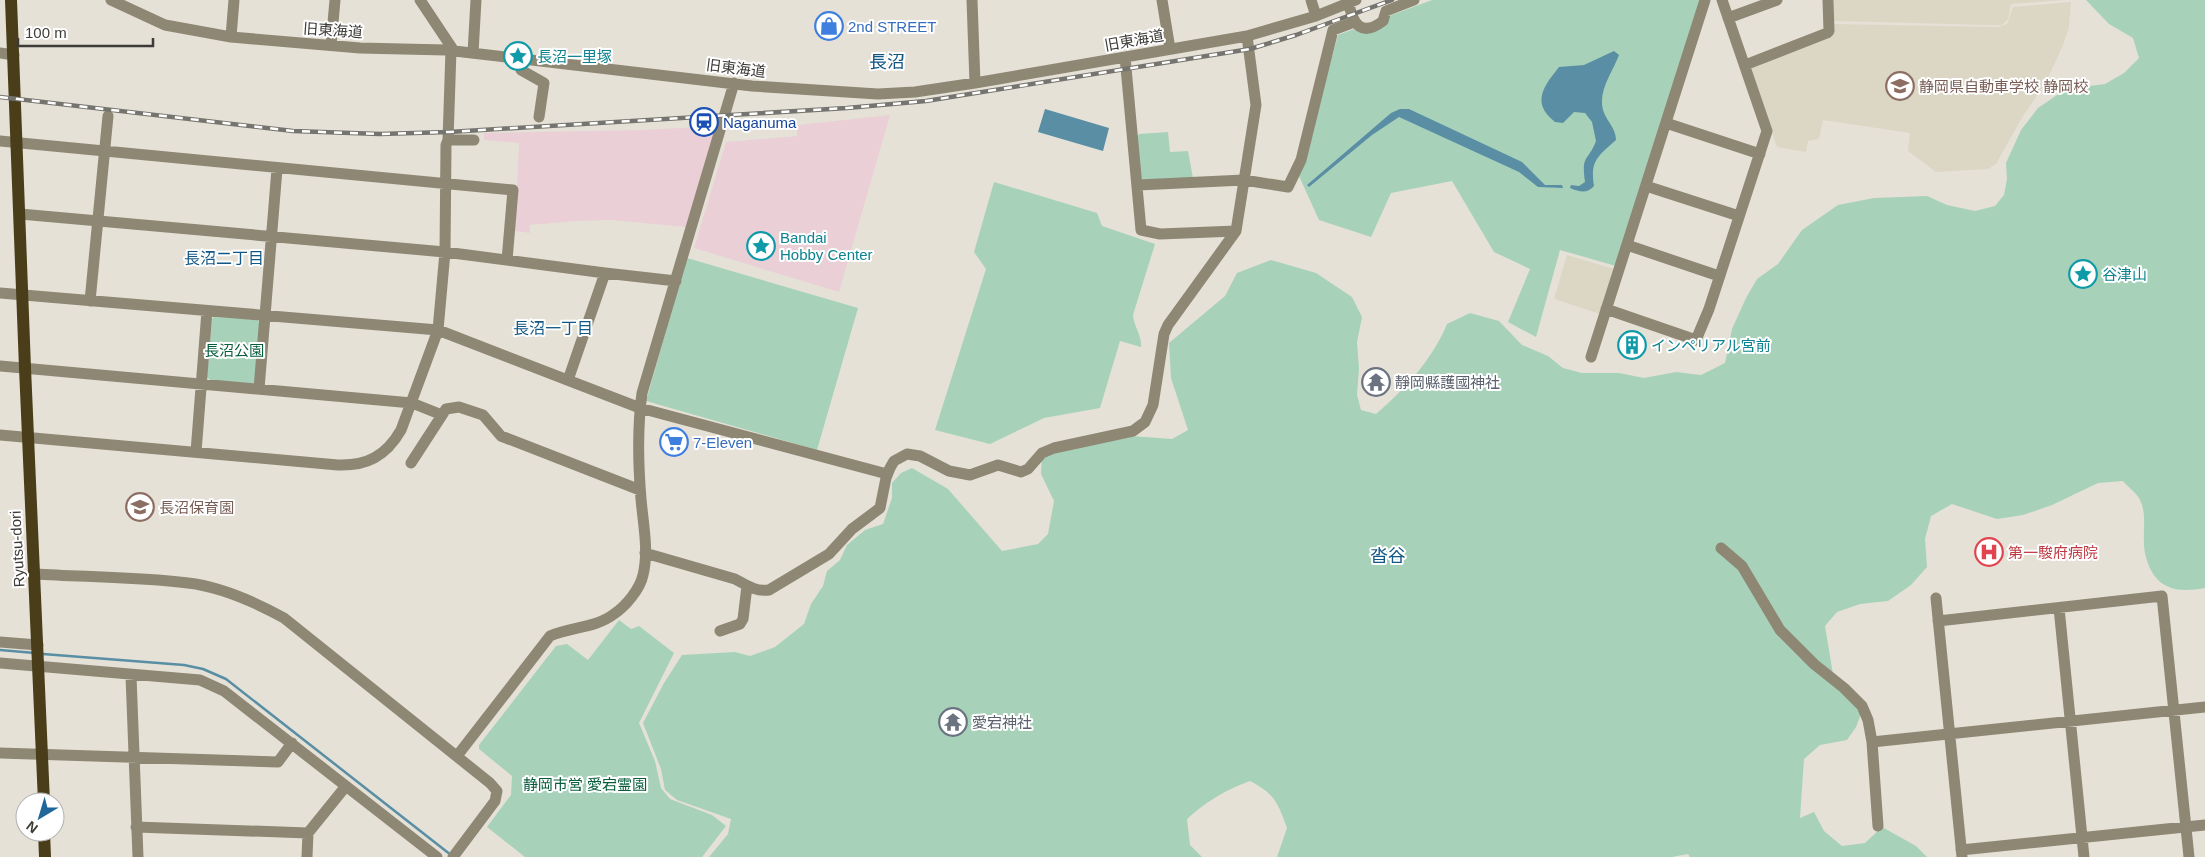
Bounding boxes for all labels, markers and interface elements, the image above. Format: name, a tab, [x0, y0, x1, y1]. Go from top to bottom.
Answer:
shop icon: 2nd STREET	[814, 11, 844, 41]
scale bar	[18, 15, 152, 47]
place label: 2nd STREET	[848, 18, 936, 35]
street label: 旧東海道	[302, 19, 364, 41]
text: 100 m	[25, 24, 67, 41]
street label: 旧東海道	[1103, 26, 1165, 54]
place icon: 長沼一里塚	[503, 41, 533, 71]
place label: 長沼一里塚	[537, 48, 612, 65]
district label: 長沼	[869, 52, 905, 72]
street label: 旧東海道	[705, 56, 767, 80]
school or university icon: 静岡県自動車学校 静岡校	[1885, 71, 1915, 101]
place label: 静岡県自動車学校 静岡校	[1919, 78, 2088, 95]
station icon: Naganuma	[689, 107, 719, 137]
place label: Naganuma	[723, 114, 797, 131]
place label: Bandai Hobby Center	[780, 229, 873, 263]
place icon: Bandai Hobby Center	[746, 231, 776, 261]
district label: 長沼二丁目	[184, 250, 264, 267]
place icon: 谷津山	[2068, 259, 2098, 289]
place label: 谷津山	[2102, 266, 2147, 283]
district label: 長沼一丁目	[513, 320, 593, 337]
building icon: インペリアル宮前	[1617, 330, 1647, 360]
place label: インペリアル宮前	[1651, 337, 1771, 354]
park label: 長沼公園	[204, 342, 264, 359]
temple icon: 靜岡縣護國神社	[1361, 367, 1391, 397]
place label: 靜岡縣護國神社	[1395, 374, 1500, 391]
supermarket icon: 7-Eleven	[659, 427, 689, 457]
place label: 7-Eleven	[693, 434, 752, 451]
school or university icon: 長沼保育園	[125, 492, 155, 522]
place label: 長沼保育園	[159, 499, 234, 516]
street label: Ryutsu-dori	[7, 510, 27, 588]
hospital icon: 第一駿府病院	[1974, 537, 2004, 567]
place label: 第一駿府病院	[2008, 544, 2098, 561]
district label: 沓谷	[1370, 546, 1406, 566]
temple icon: 愛宕神社	[938, 707, 968, 737]
place label: 愛宕神社	[972, 714, 1032, 731]
park label: 静岡市営 愛宕霊園	[523, 776, 647, 793]
north arrow	[15, 792, 65, 842]
text: N	[23, 818, 41, 837]

